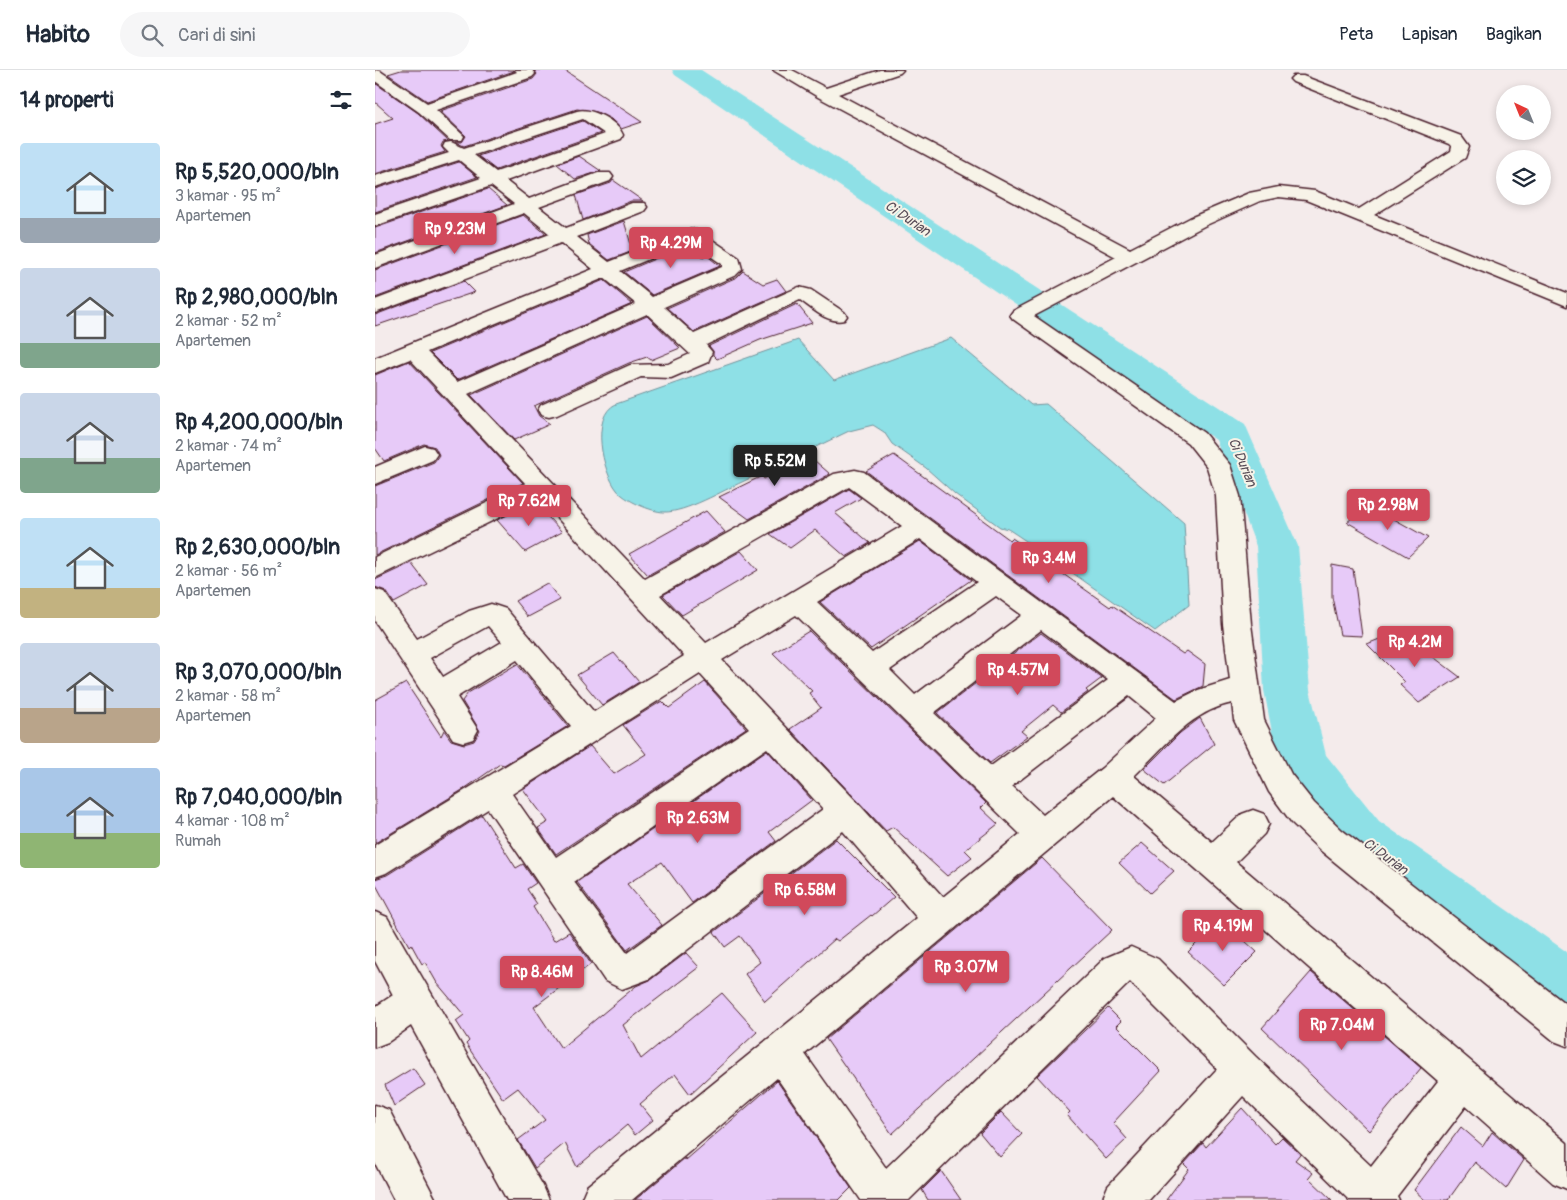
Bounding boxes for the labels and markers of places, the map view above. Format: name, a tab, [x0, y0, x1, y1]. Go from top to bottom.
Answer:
pin: Rp 9.23M	[403, 212, 507, 255]
pin: Rp 4.29M	[619, 226, 723, 269]
pin: Rp 5.52M	[723, 444, 827, 487]
pin: Rp 7.62M	[477, 484, 581, 527]
pin: Rp 2.98M	[1336, 488, 1440, 531]
pin: Rp 3.4M	[1003, 542, 1095, 584]
pin: Rp 4.2M	[1369, 626, 1461, 668]
pin: Rp 4.57M	[966, 654, 1070, 696]
pin: Rp 2.63M	[646, 802, 750, 844]
pin: Rp 6.58M	[753, 874, 857, 916]
pin: Rp 4.19M	[1171, 910, 1275, 952]
pin: Rp 3.07M	[914, 950, 1018, 993]
pin: Rp 8.46M	[490, 956, 594, 998]
pin: Rp 7.04M	[1290, 1008, 1394, 1051]

